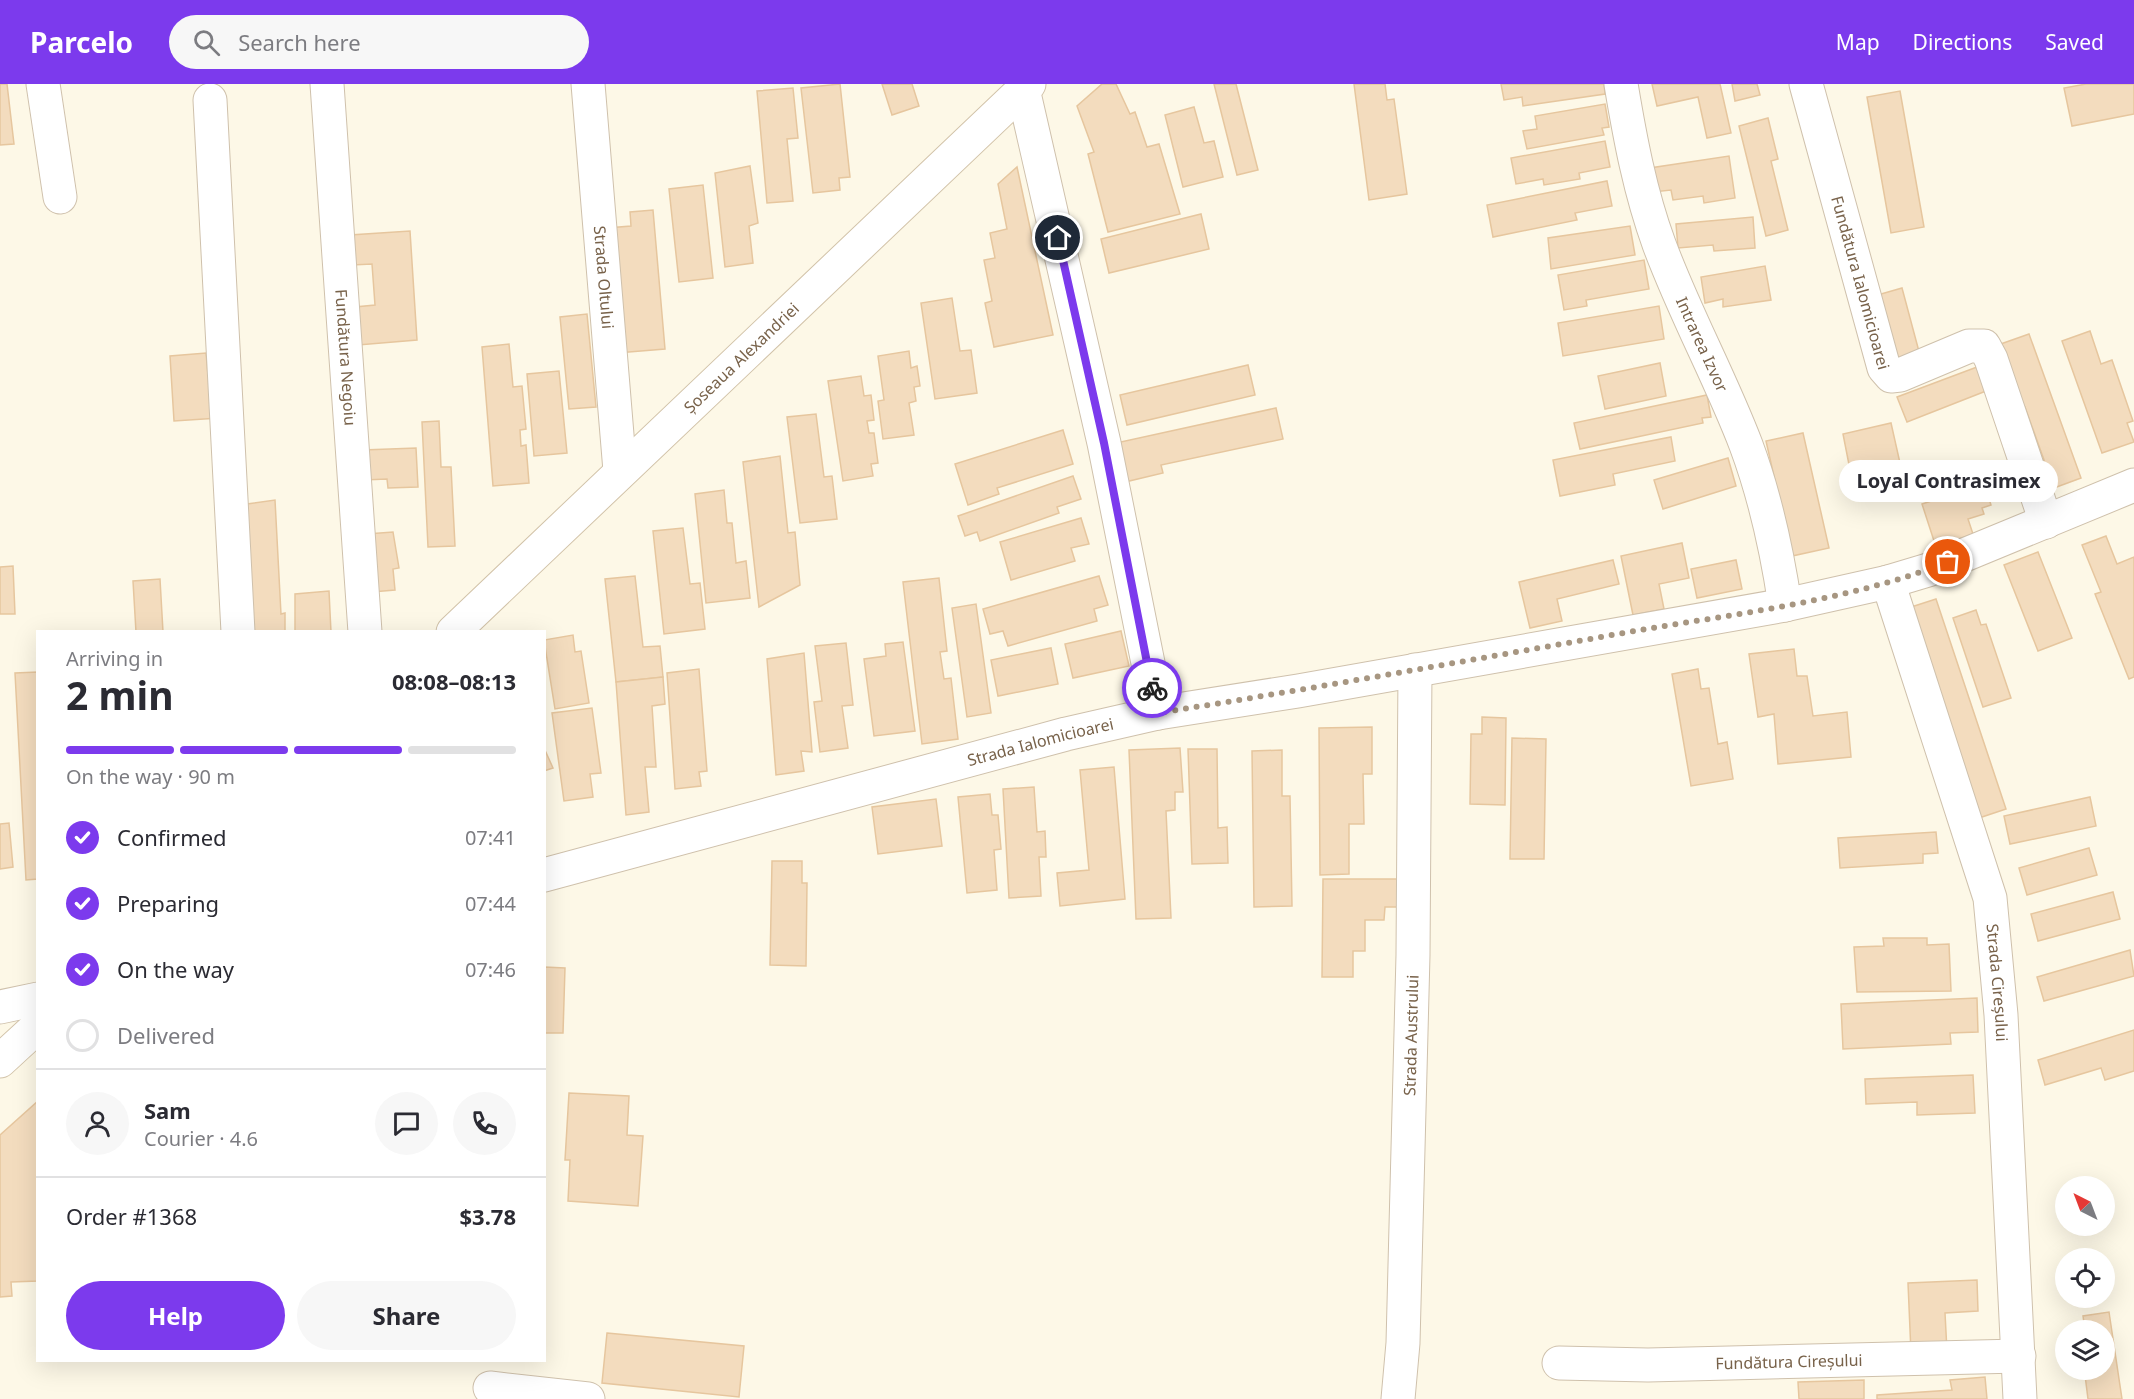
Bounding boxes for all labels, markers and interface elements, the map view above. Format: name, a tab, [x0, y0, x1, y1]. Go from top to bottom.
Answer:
search box	[169, 15, 589, 69]
text: Parcelo	[30, 23, 133, 61]
icon: search	[190, 26, 223, 59]
text: Search here	[238, 27, 361, 57]
text: Map	[1836, 28, 1880, 56]
text: Directions	[1913, 28, 2012, 56]
text: Saved	[2045, 28, 2104, 56]
street label: Fundătura Ialomicioarei	[1826, 193, 1895, 372]
pin	[1032, 212, 1083, 263]
icon: home	[1041, 221, 1074, 254]
street label: Strada Oltului	[589, 225, 619, 330]
street label: Fundătura Negoiu	[330, 288, 362, 426]
street label: Intrarea Izvor	[1671, 293, 1734, 396]
street label: Șoseaua Alexandriei	[679, 298, 804, 418]
callout: Loyal Contrasimex	[1838, 460, 2058, 502]
text: Loyal Contrasimex	[1857, 467, 2041, 494]
pin	[1922, 536, 1973, 587]
icon: bag	[1931, 545, 1964, 578]
text: Arriving in	[66, 645, 163, 672]
courier	[1122, 658, 1182, 718]
text: 08:08–08:13	[392, 666, 516, 696]
text: 2 min	[66, 668, 173, 721]
icon: bike	[1136, 672, 1169, 705]
street label: Strada Ialomicioarei	[965, 713, 1116, 771]
text: On the way · 90 m	[66, 763, 235, 790]
icon: check	[66, 821, 99, 854]
text: Confirmed	[117, 822, 227, 852]
text: 07:41	[465, 824, 516, 851]
icon: check	[66, 887, 99, 920]
text: Preparing	[117, 888, 219, 918]
text: 07:44	[465, 890, 516, 917]
street label: Strada Cireșului	[1981, 923, 2013, 1042]
icon: check	[66, 953, 99, 986]
text: On the way	[117, 954, 234, 984]
text: 07:46	[465, 956, 516, 983]
street label: Strada Austrului	[1398, 975, 1423, 1096]
text: Delivered	[117, 1020, 215, 1050]
button: person	[66, 1092, 129, 1155]
button: chat	[375, 1092, 438, 1155]
button: phone	[453, 1092, 516, 1155]
text: Sam	[144, 1095, 191, 1125]
text: Courier · 4.6	[144, 1125, 258, 1152]
north arrow	[2055, 1176, 2115, 1236]
map controls	[2055, 1176, 2115, 1380]
text: Order #1368	[66, 1201, 197, 1231]
text: $3.78	[459, 1201, 516, 1231]
button: locate	[2055, 1248, 2115, 1308]
button: Help	[66, 1281, 285, 1350]
button: Share	[297, 1281, 516, 1350]
button: layers	[2055, 1320, 2115, 1380]
street label: Fundătura Cireșului	[1715, 1349, 1863, 1374]

